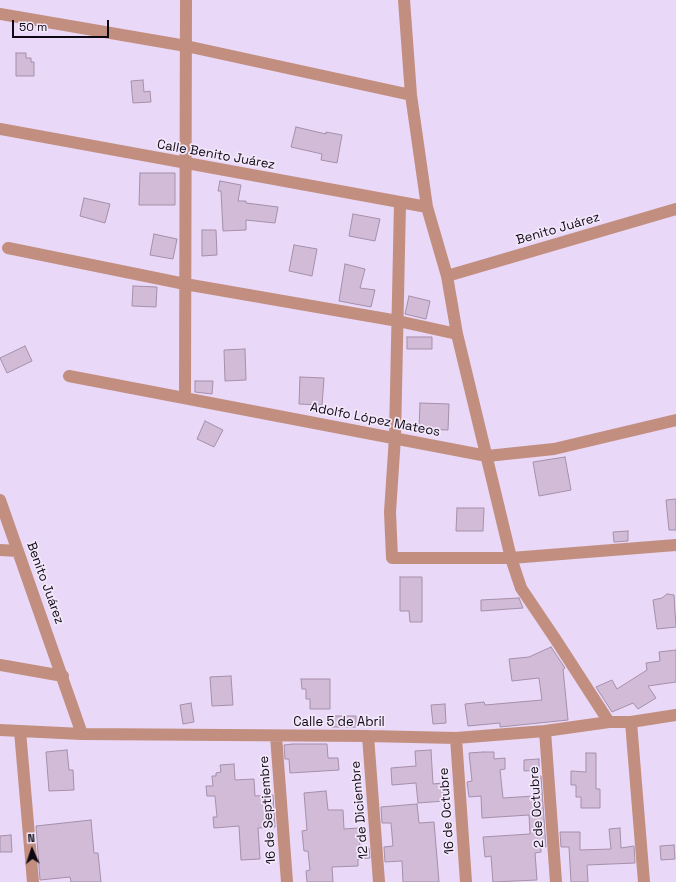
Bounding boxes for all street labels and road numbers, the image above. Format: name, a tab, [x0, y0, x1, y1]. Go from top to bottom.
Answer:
street label: Calle Benito Juárez	[156, 137, 276, 173]
street label: Benito Juárez	[514, 210, 602, 248]
street label: Adolfo López Mateos	[309, 400, 441, 440]
street label: Benito Juárez	[23, 540, 67, 626]
street label: Calle 5 de Abril	[293, 714, 385, 730]
street label: 16 de Septiembre	[256, 755, 280, 865]
street label: 12 de Diciembre	[348, 760, 372, 860]
street label: 2 de Octubre	[526, 766, 548, 848]
street label: 16 de Octubre	[436, 767, 458, 855]

